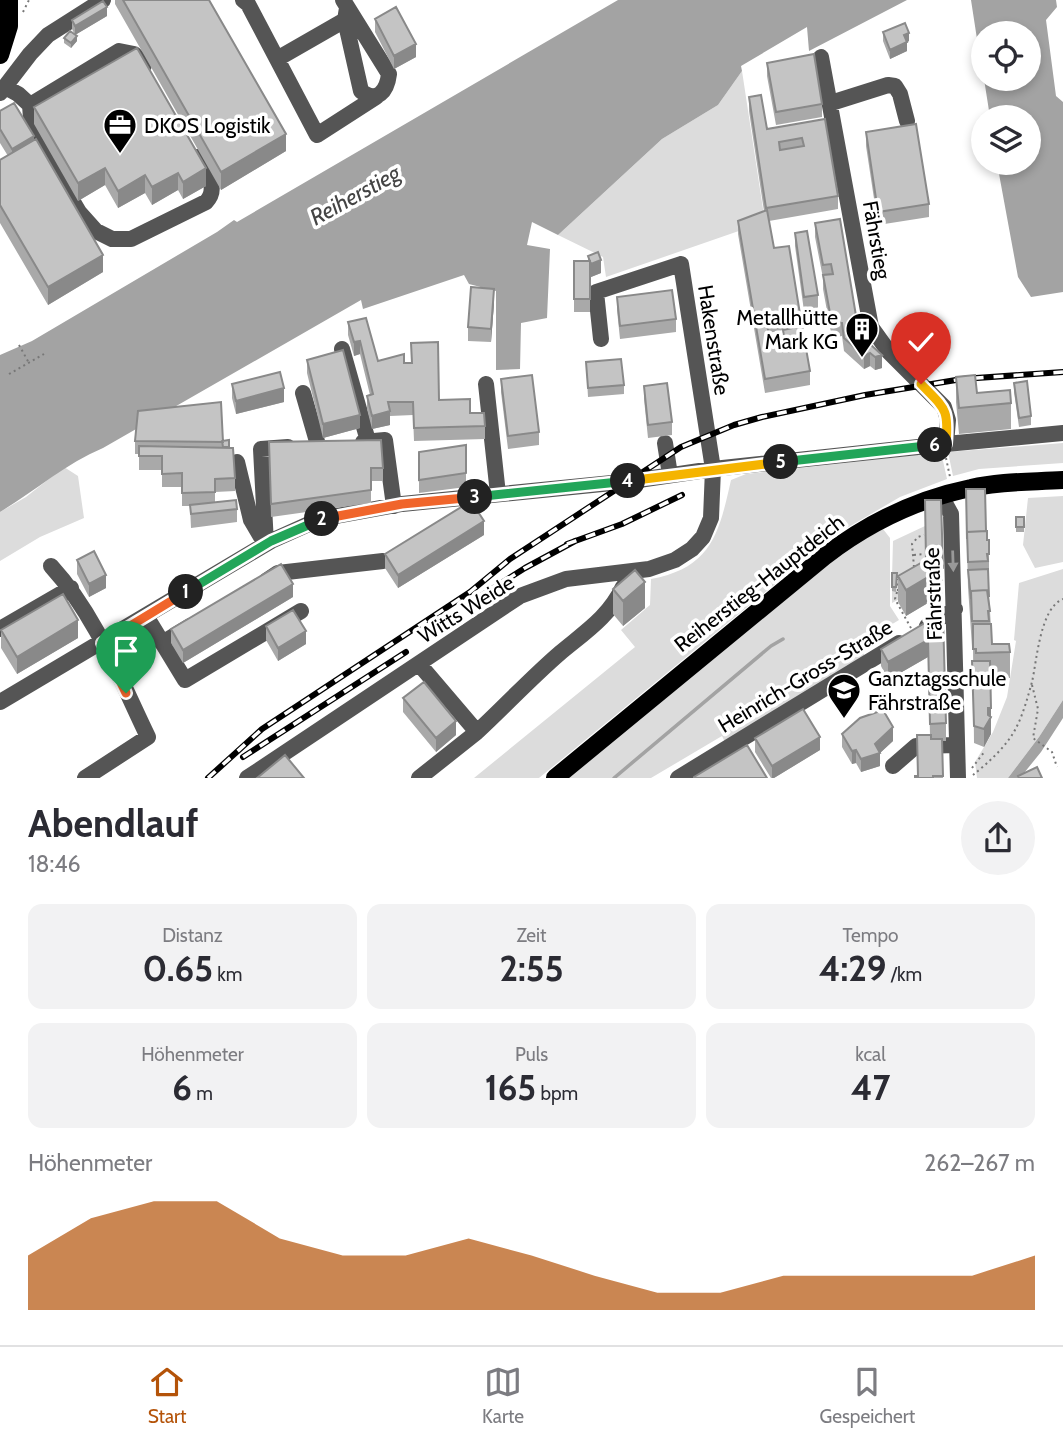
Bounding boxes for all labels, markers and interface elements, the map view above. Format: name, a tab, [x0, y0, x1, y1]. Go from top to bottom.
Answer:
map controls	[971, 21, 1041, 175]
button: locate	[971, 21, 1041, 91]
button: layers	[971, 105, 1041, 175]
office icon: DKOS Logistik	[101, 106, 139, 155]
place label: DKOS Logistik	[144, 113, 271, 138]
water label: Reiherstieg	[305, 158, 406, 231]
street label: Fährstieg	[858, 199, 896, 282]
street label: Hakenstraße	[693, 283, 735, 397]
place label: Metallhütte Mark KG	[736, 305, 838, 354]
building icon: Metallhütte Mark KG	[843, 310, 881, 359]
pin	[891, 312, 951, 384]
icon: check	[902, 323, 940, 361]
pin: 6	[918, 428, 953, 462]
text: 6	[929, 433, 940, 456]
pin: 5	[764, 444, 798, 480]
text: 5	[775, 450, 786, 473]
pin: 4	[610, 463, 646, 498]
text: 4	[622, 469, 633, 492]
pin: 3	[458, 480, 492, 514]
text: 3	[469, 485, 480, 508]
pin: 2	[304, 502, 340, 536]
text: 2	[316, 507, 327, 530]
street label: Reiherstieg-Hauptdeich	[669, 509, 849, 657]
street label: Fährstraße	[919, 547, 947, 641]
one-way arrow	[947, 550, 958, 572]
street label: Witts Weide	[413, 570, 519, 648]
pin: 1	[168, 574, 204, 610]
text: 1	[182, 580, 189, 603]
street label: Heinrich-Gross-Straße	[713, 614, 897, 738]
pin	[96, 621, 156, 693]
icon: arrive	[107, 632, 145, 670]
place label: Ganztagsschule Fährstraße	[868, 666, 1007, 715]
school or university icon: Ganztagsschule Fährstraße	[825, 671, 863, 720]
text: Abendlauf	[28, 800, 198, 847]
button: share	[961, 801, 1035, 875]
text: 18:46	[28, 850, 81, 878]
text: Distanz	[162, 924, 223, 947]
text: Zeit	[516, 924, 547, 947]
text: Tempo	[842, 924, 899, 947]
text: 0.65	[142, 947, 213, 990]
text: 2:55	[500, 947, 563, 990]
text: 4:29	[819, 947, 887, 990]
text: km	[213, 963, 243, 986]
text: /km	[887, 963, 922, 986]
text: Höhenmeter	[141, 1043, 244, 1066]
text: Puls	[515, 1043, 548, 1066]
text: kcal	[855, 1043, 886, 1066]
text: 6	[172, 1066, 192, 1109]
text: 165	[485, 1066, 536, 1109]
text: 47	[851, 1066, 890, 1109]
text: m	[192, 1082, 213, 1105]
text: bpm	[536, 1082, 578, 1105]
text: Höhenmeter	[28, 1149, 152, 1177]
text: 262–267 m	[924, 1149, 1035, 1177]
tab: Start	[148, 1363, 187, 1428]
tab: Karte	[482, 1363, 524, 1428]
tab: Gespeichert	[820, 1363, 915, 1428]

